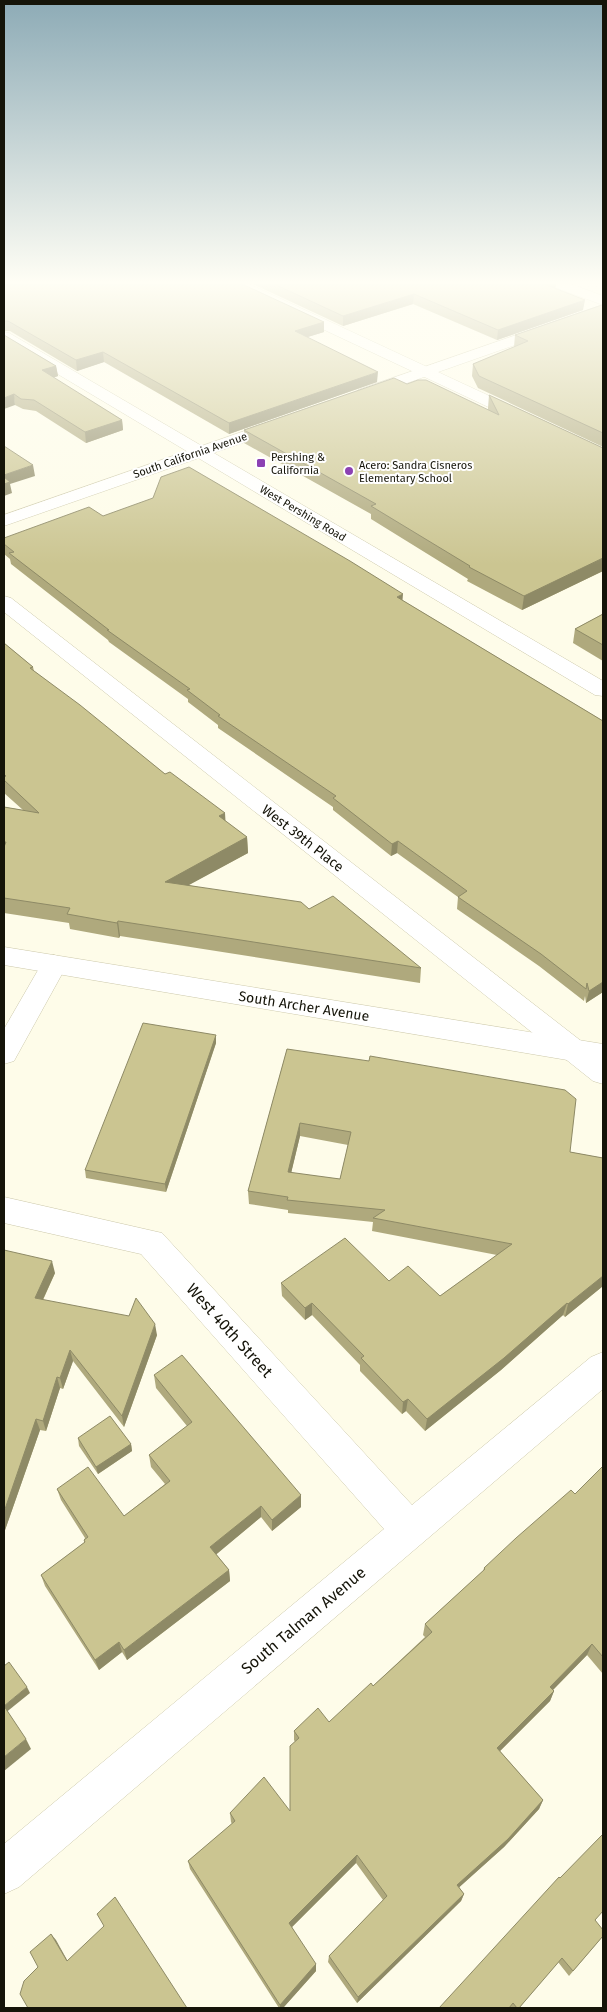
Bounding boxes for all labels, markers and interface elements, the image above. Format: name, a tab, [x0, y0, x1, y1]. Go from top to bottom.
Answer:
street label: South California Avenue	[132, 430, 249, 481]
place label: Pershing & California	[271, 451, 325, 477]
marker: Pershing & California	[255, 457, 267, 469]
place label: Acero: Sandra Cisneros Elementary School	[359, 459, 472, 485]
marker: Acero: Sandra Cisneros Elementary School	[343, 465, 355, 477]
street label: West Pershing Road	[257, 483, 348, 544]
street label: West 39th Place	[258, 801, 347, 876]
street label: South Archer Avenue	[237, 988, 370, 1025]
street label: West 40th Street	[183, 1280, 277, 1381]
street label: South Talman Avenue	[237, 1563, 369, 1678]

